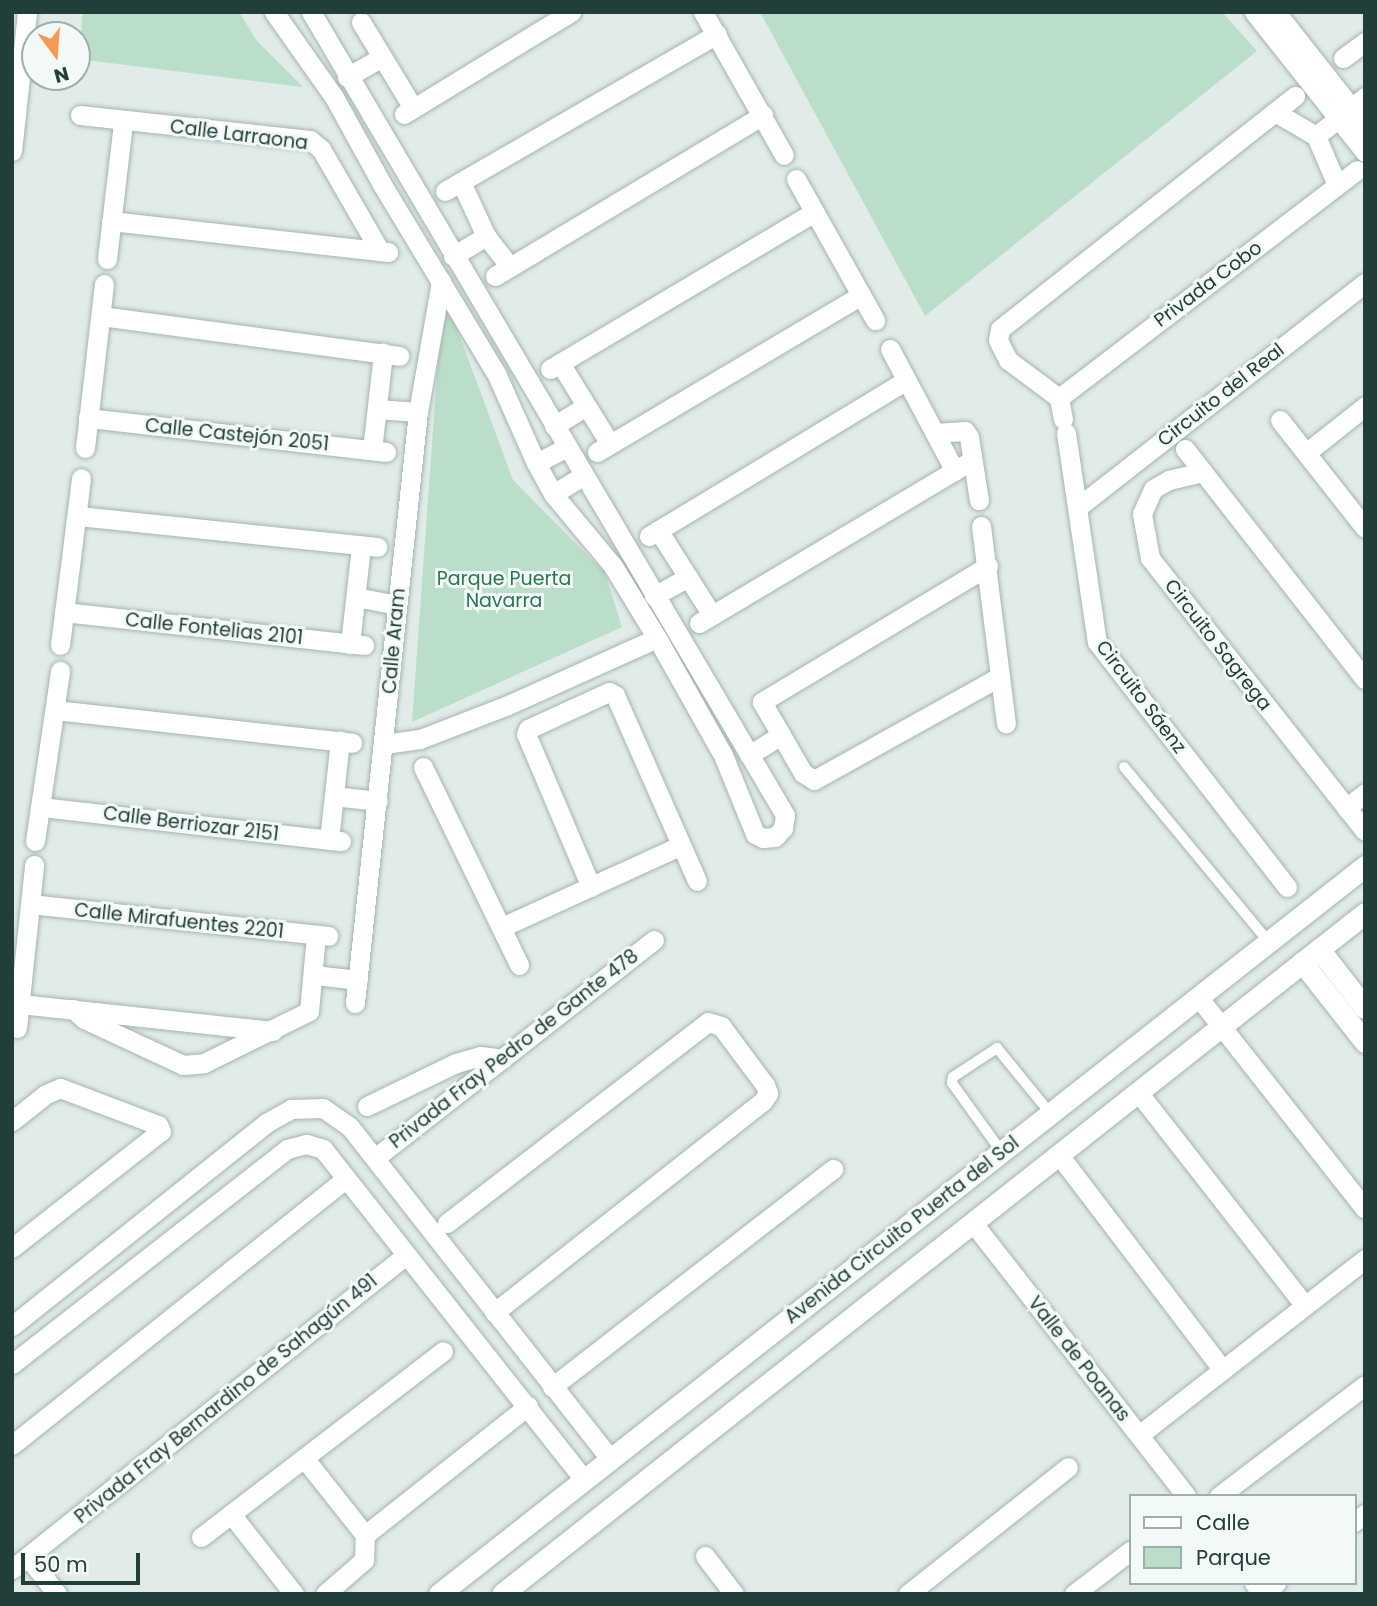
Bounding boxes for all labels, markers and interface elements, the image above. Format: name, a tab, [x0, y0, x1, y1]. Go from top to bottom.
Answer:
north arrow	[21, 21, 91, 91]
text: N	[51, 60, 72, 90]
street label: Calle Larraona	[169, 115, 309, 155]
street label: Privada Cobo	[1150, 236, 1266, 332]
street label: Circuito del Real	[1153, 339, 1289, 451]
street label: Calle Castejón 2051	[144, 414, 330, 456]
park label: Parque Puerta Navarra	[437, 568, 571, 612]
street label: Circuito Sagrega	[1160, 575, 1276, 715]
street label: Calle Aram	[378, 587, 410, 695]
street label: Calle Fontelias 2101	[124, 608, 304, 650]
street label: Circuito Sáenz	[1091, 636, 1191, 758]
street label: Calle Berriozar 2151	[102, 802, 280, 846]
street label: Calle Mirafuentes 2201	[73, 899, 285, 943]
street label: Privada Fray Pedro de Gante 478	[385, 945, 643, 1153]
street label: Avenida Circuito Puerta del Sol	[780, 1131, 1024, 1329]
street label: Privada Fray Bernardino de Sahagún 491	[70, 1270, 382, 1528]
street label: Valle de Poanas	[1023, 1292, 1135, 1426]
legend	[1128, 1494, 1356, 1585]
text: Calle	[1196, 1508, 1250, 1537]
scale bar	[24, 1540, 144, 1584]
text: Parque	[1196, 1543, 1271, 1572]
text: 50 m	[34, 1550, 88, 1579]

